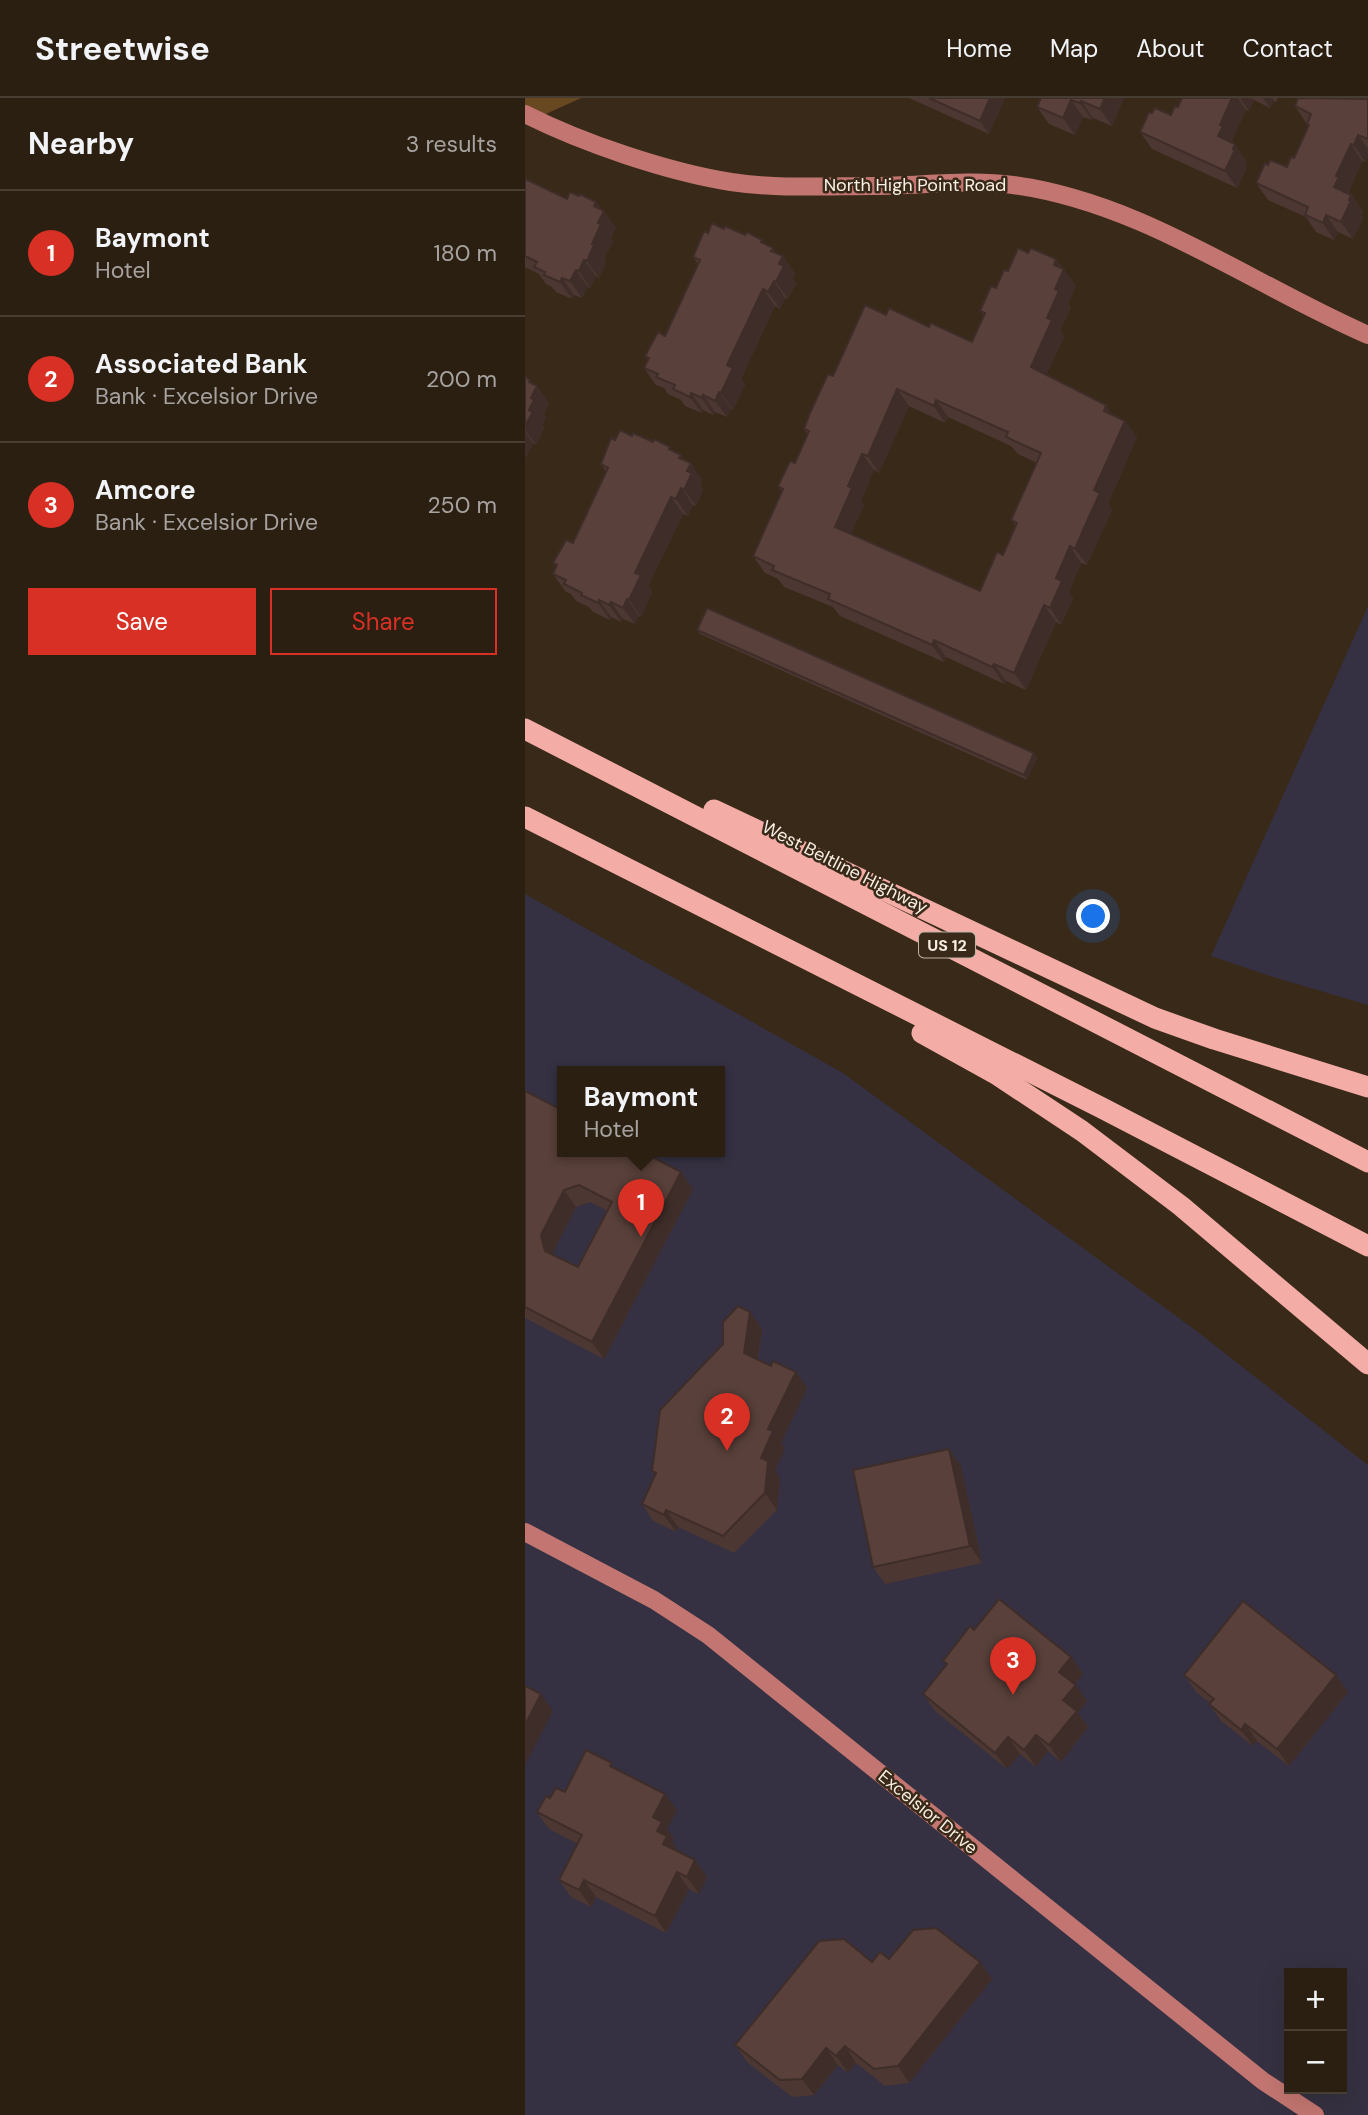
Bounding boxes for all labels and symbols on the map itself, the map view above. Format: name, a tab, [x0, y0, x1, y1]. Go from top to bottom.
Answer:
street label: North High Point Road	[824, 173, 1006, 197]
street label: West Beltline Highway	[758, 815, 932, 919]
your location	[1076, 899, 1110, 933]
road number: US 12	[919, 932, 975, 958]
pin: 1	[618, 1179, 664, 1237]
pin: 2	[704, 1393, 750, 1451]
pin: 3	[990, 1637, 1036, 1695]
street label: Excelsior Drive	[873, 1764, 983, 1860]

